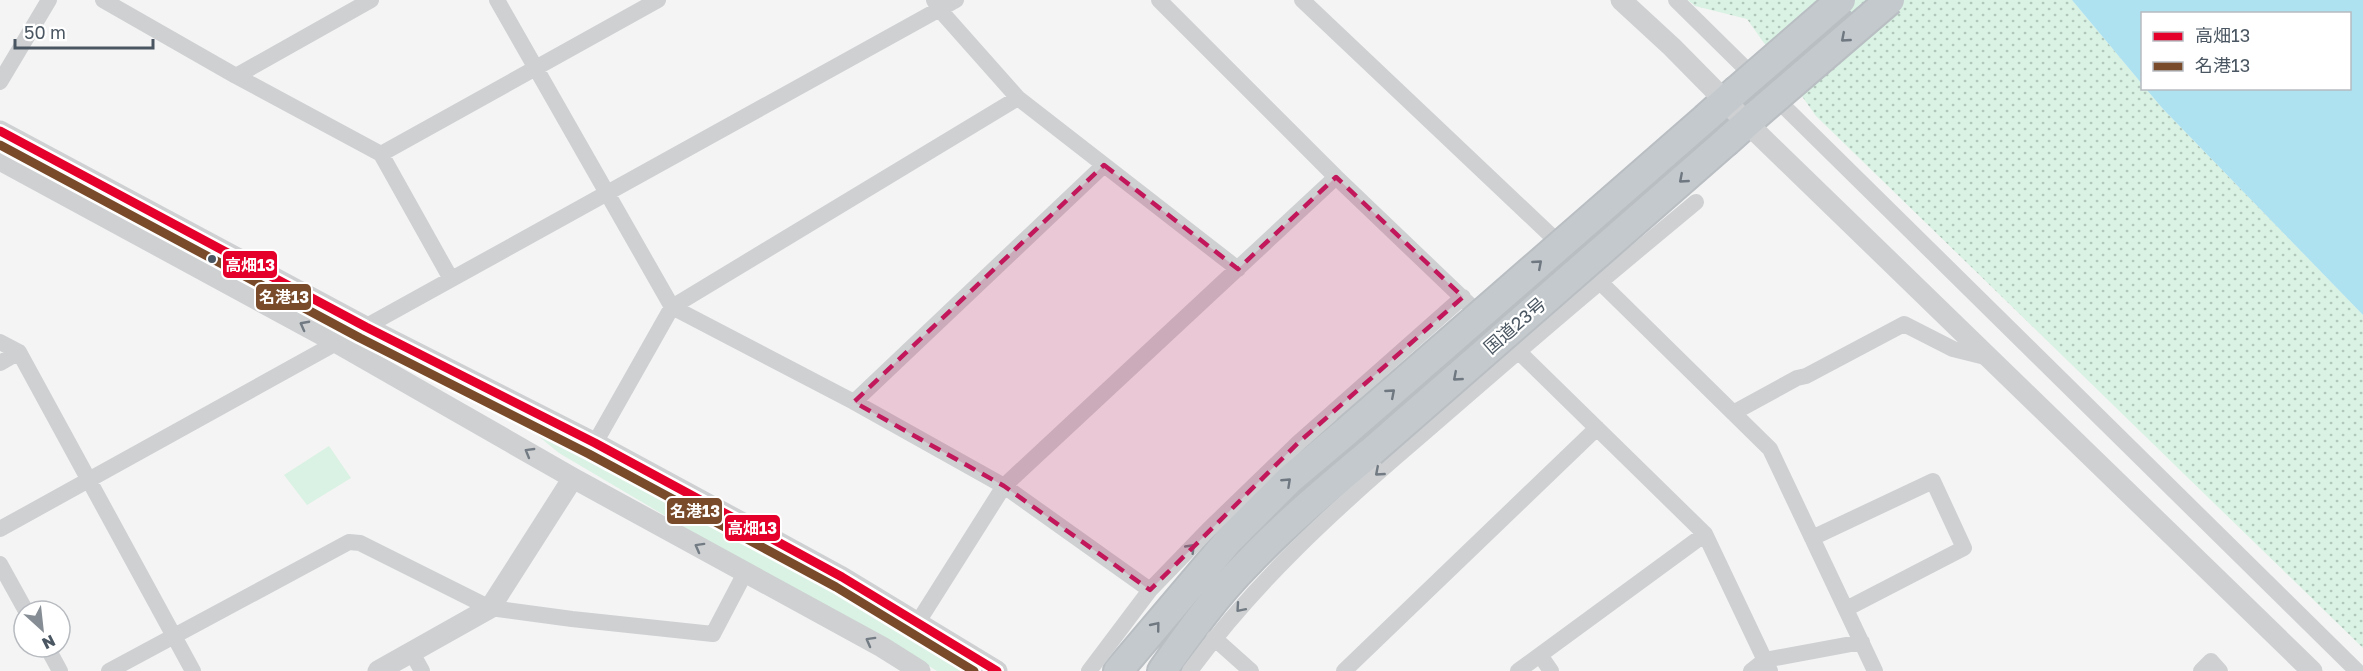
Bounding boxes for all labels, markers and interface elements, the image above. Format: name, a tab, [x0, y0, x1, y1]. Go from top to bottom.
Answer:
scale bar	[15, 12, 153, 50]
legend	[2141, 12, 2351, 90]
text: 50 m	[24, 21, 66, 43]
text: 高畑13	[2195, 24, 2250, 46]
one-way arrow	[1841, 31, 1852, 42]
text: 名港13	[2195, 54, 2250, 76]
one-way arrow	[1679, 172, 1690, 183]
line badge: 高畑13	[222, 250, 278, 279]
unlabelled marker	[206, 253, 218, 265]
text: 高畑13	[225, 255, 275, 275]
one-way arrow	[1531, 260, 1542, 271]
line badge: 名港13	[255, 283, 312, 311]
text: 名港13	[259, 287, 309, 307]
street label: 国道23号	[1479, 292, 1550, 358]
one-way arrow	[300, 321, 311, 332]
one-way arrow	[1453, 370, 1464, 381]
one-way arrow	[1384, 389, 1395, 400]
one-way arrow	[525, 448, 535, 460]
one-way arrow	[1375, 465, 1386, 476]
one-way arrow	[1280, 478, 1291, 489]
line badge: 名港13	[666, 497, 723, 525]
text: 名港13	[670, 501, 720, 521]
line badge: 高畑13	[724, 514, 781, 542]
text: 高畑13	[727, 518, 777, 538]
one-way arrow	[695, 543, 705, 554]
one-way arrow	[1183, 544, 1194, 555]
north arrow	[12, 599, 72, 659]
one-way arrow	[1236, 601, 1247, 612]
one-way arrow	[1148, 622, 1159, 633]
text: N	[39, 631, 59, 654]
one-way arrow	[866, 637, 876, 648]

